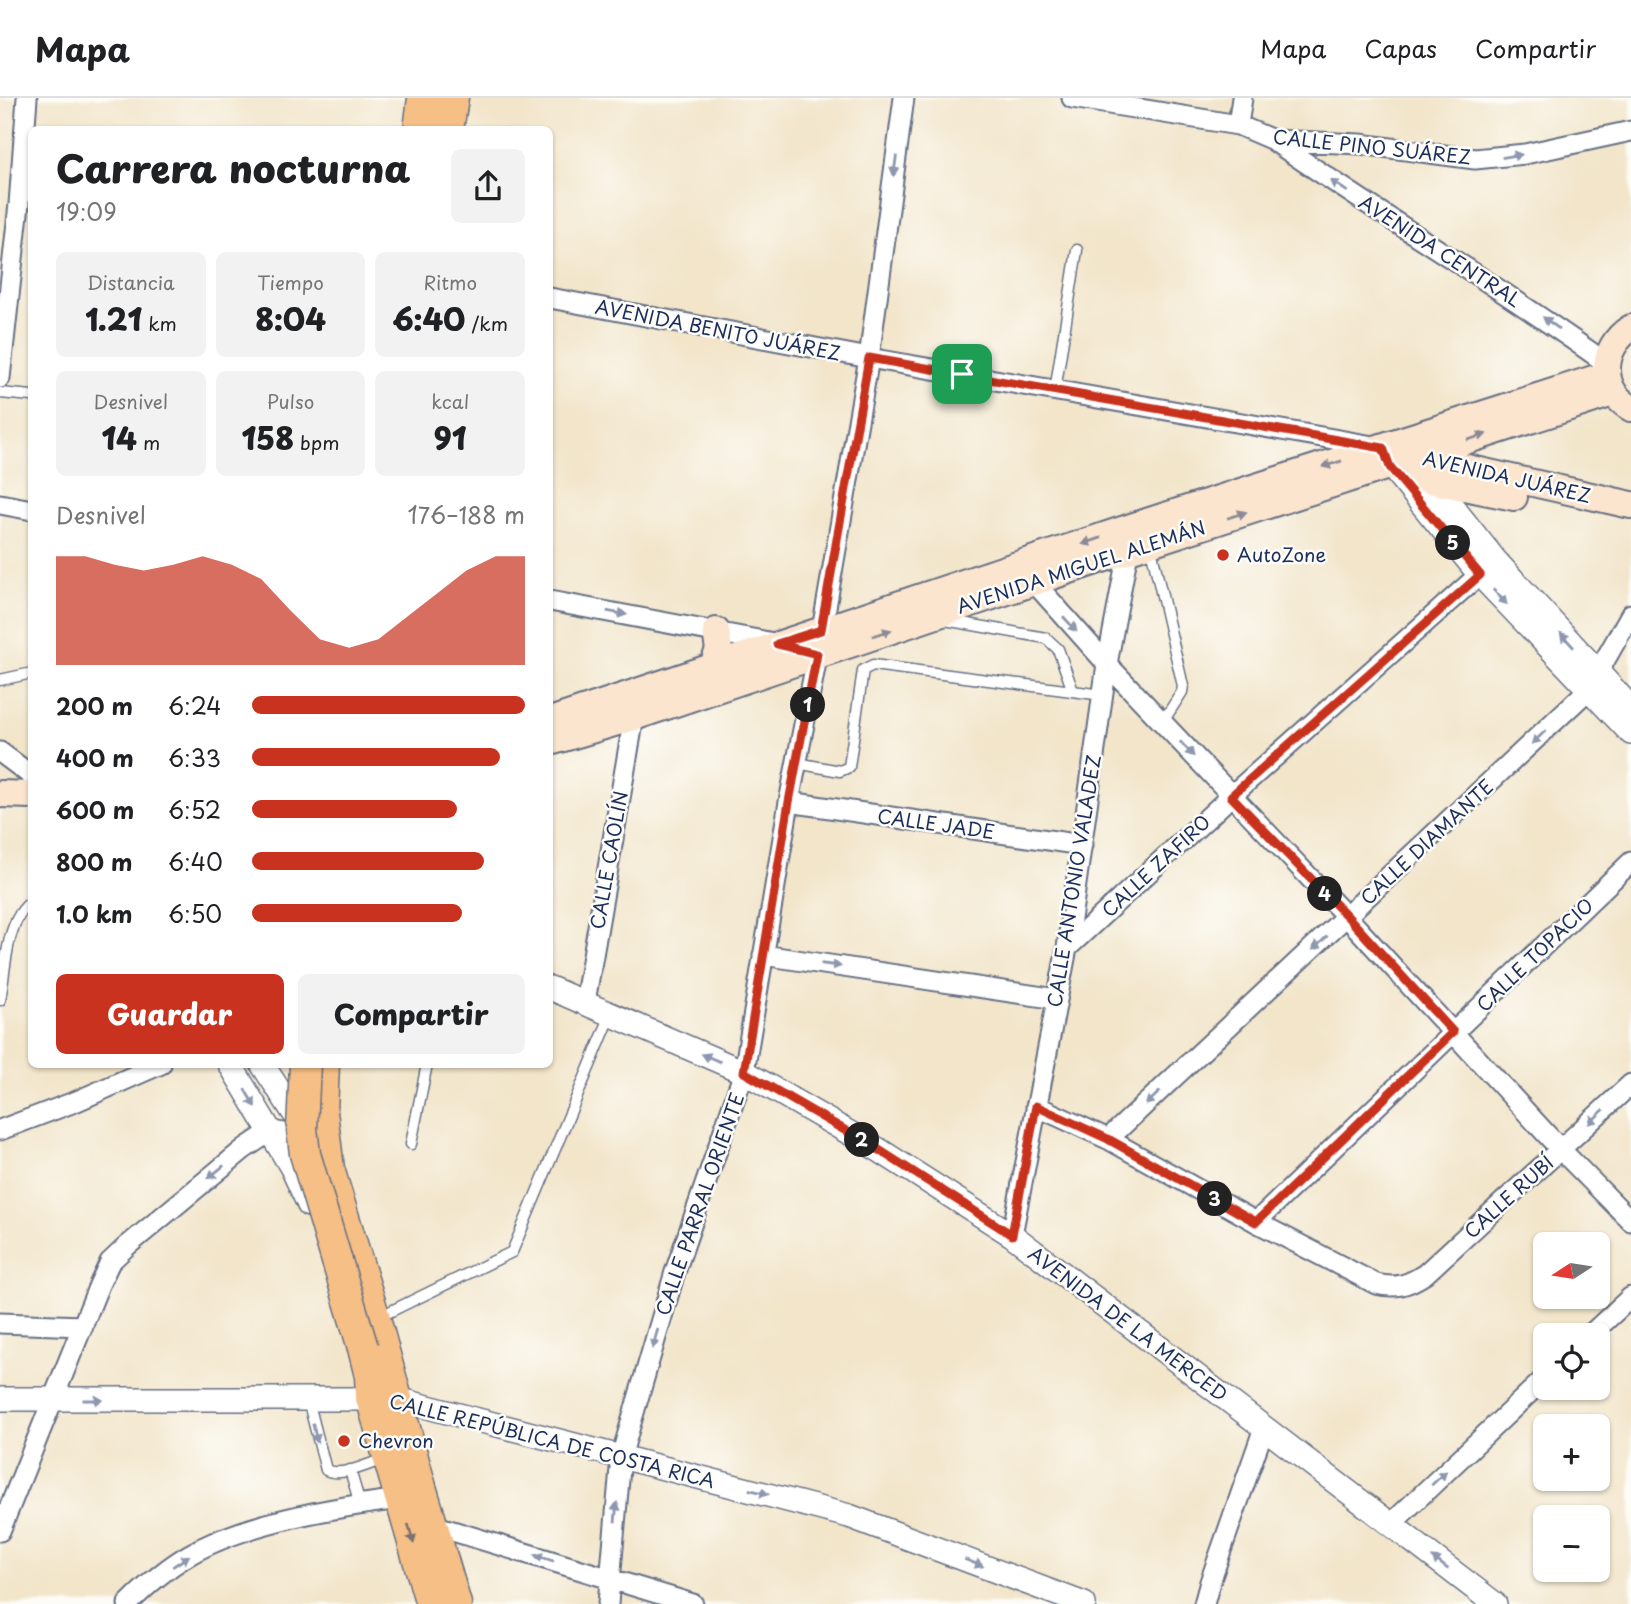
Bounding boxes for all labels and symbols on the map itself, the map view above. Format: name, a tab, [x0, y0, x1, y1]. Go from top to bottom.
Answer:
street label: CALLE PINO SUÁREZ	[1272, 122, 1473, 170]
one-way arrow	[1501, 150, 1523, 161]
one-way arrow	[889, 155, 900, 177]
one-way arrow	[1330, 180, 1349, 193]
street label: AVENIDA CENTRAL	[1354, 187, 1527, 313]
street label: AVENIDA BENITO JUÁREZ	[593, 291, 843, 367]
one-way arrow	[1542, 316, 1560, 330]
pin	[932, 344, 992, 404]
one-way arrow	[1466, 431, 1487, 441]
street label: AVENIDA JUÁREZ	[1421, 443, 1594, 509]
one-way arrow	[1321, 459, 1342, 469]
one-way arrow	[1227, 509, 1248, 520]
street label: AVENIDA MIGUEL ALEMÁN	[953, 513, 1209, 620]
pin: 5	[1436, 526, 1470, 560]
one-way arrow	[1081, 536, 1102, 547]
place label: AutoZone	[1237, 540, 1326, 568]
marker: AutoZone	[1215, 547, 1231, 563]
one-way arrow	[1492, 588, 1509, 605]
one-way arrow	[606, 608, 628, 619]
one-way arrow	[1061, 615, 1077, 632]
one-way arrow	[872, 627, 893, 638]
one-way arrow	[1560, 632, 1576, 649]
pin: 1	[790, 688, 826, 722]
one-way arrow	[1531, 728, 1548, 744]
one-way arrow	[1179, 740, 1195, 757]
street label: CALLE ANTONIO VALADEZ	[1039, 752, 1107, 1009]
street label: CALLE DIAMANTE	[1353, 772, 1499, 911]
street label: CALLE CAOLÍN	[582, 788, 634, 931]
street label: CALLE JADE	[876, 801, 997, 845]
street label: CALLE ZAFIRO	[1095, 808, 1216, 923]
pin: 4	[1308, 876, 1342, 912]
street label: CALLE TOPACIO	[1470, 891, 1599, 1018]
one-way arrow	[1311, 935, 1329, 951]
one-way arrow	[820, 960, 842, 971]
one-way arrow	[701, 1052, 721, 1064]
one-way arrow	[244, 1088, 257, 1107]
street label: CALLE PARRAL ORIENTE	[648, 1088, 750, 1319]
one-way arrow	[1144, 1090, 1162, 1106]
one-way arrow	[1588, 1108, 1605, 1124]
pin: 2	[844, 1122, 880, 1158]
street label: CALLE RUBÍ	[1457, 1148, 1560, 1244]
one-way arrow	[207, 1164, 225, 1179]
pin: 3	[1198, 1182, 1232, 1216]
north arrow	[1533, 1232, 1610, 1309]
street label: AVENIDA DE LA MERCED	[1023, 1239, 1234, 1407]
one-way arrow	[650, 1329, 660, 1350]
street label: CALLE REPÚBLICA DE COSTA RICA	[386, 1386, 718, 1494]
one-way arrow	[82, 1394, 104, 1406]
one-way arrow	[310, 1422, 321, 1444]
place label: Chevron	[358, 1426, 434, 1454]
marker: Chevron	[336, 1433, 352, 1449]
one-way arrow	[1430, 1470, 1447, 1486]
one-way arrow	[748, 1487, 770, 1498]
one-way arrow	[611, 1500, 622, 1522]
one-way arrow	[406, 1523, 416, 1544]
one-way arrow	[533, 1552, 554, 1563]
one-way arrow	[172, 1554, 190, 1568]
one-way arrow	[1431, 1556, 1450, 1570]
one-way arrow	[964, 1558, 985, 1569]

